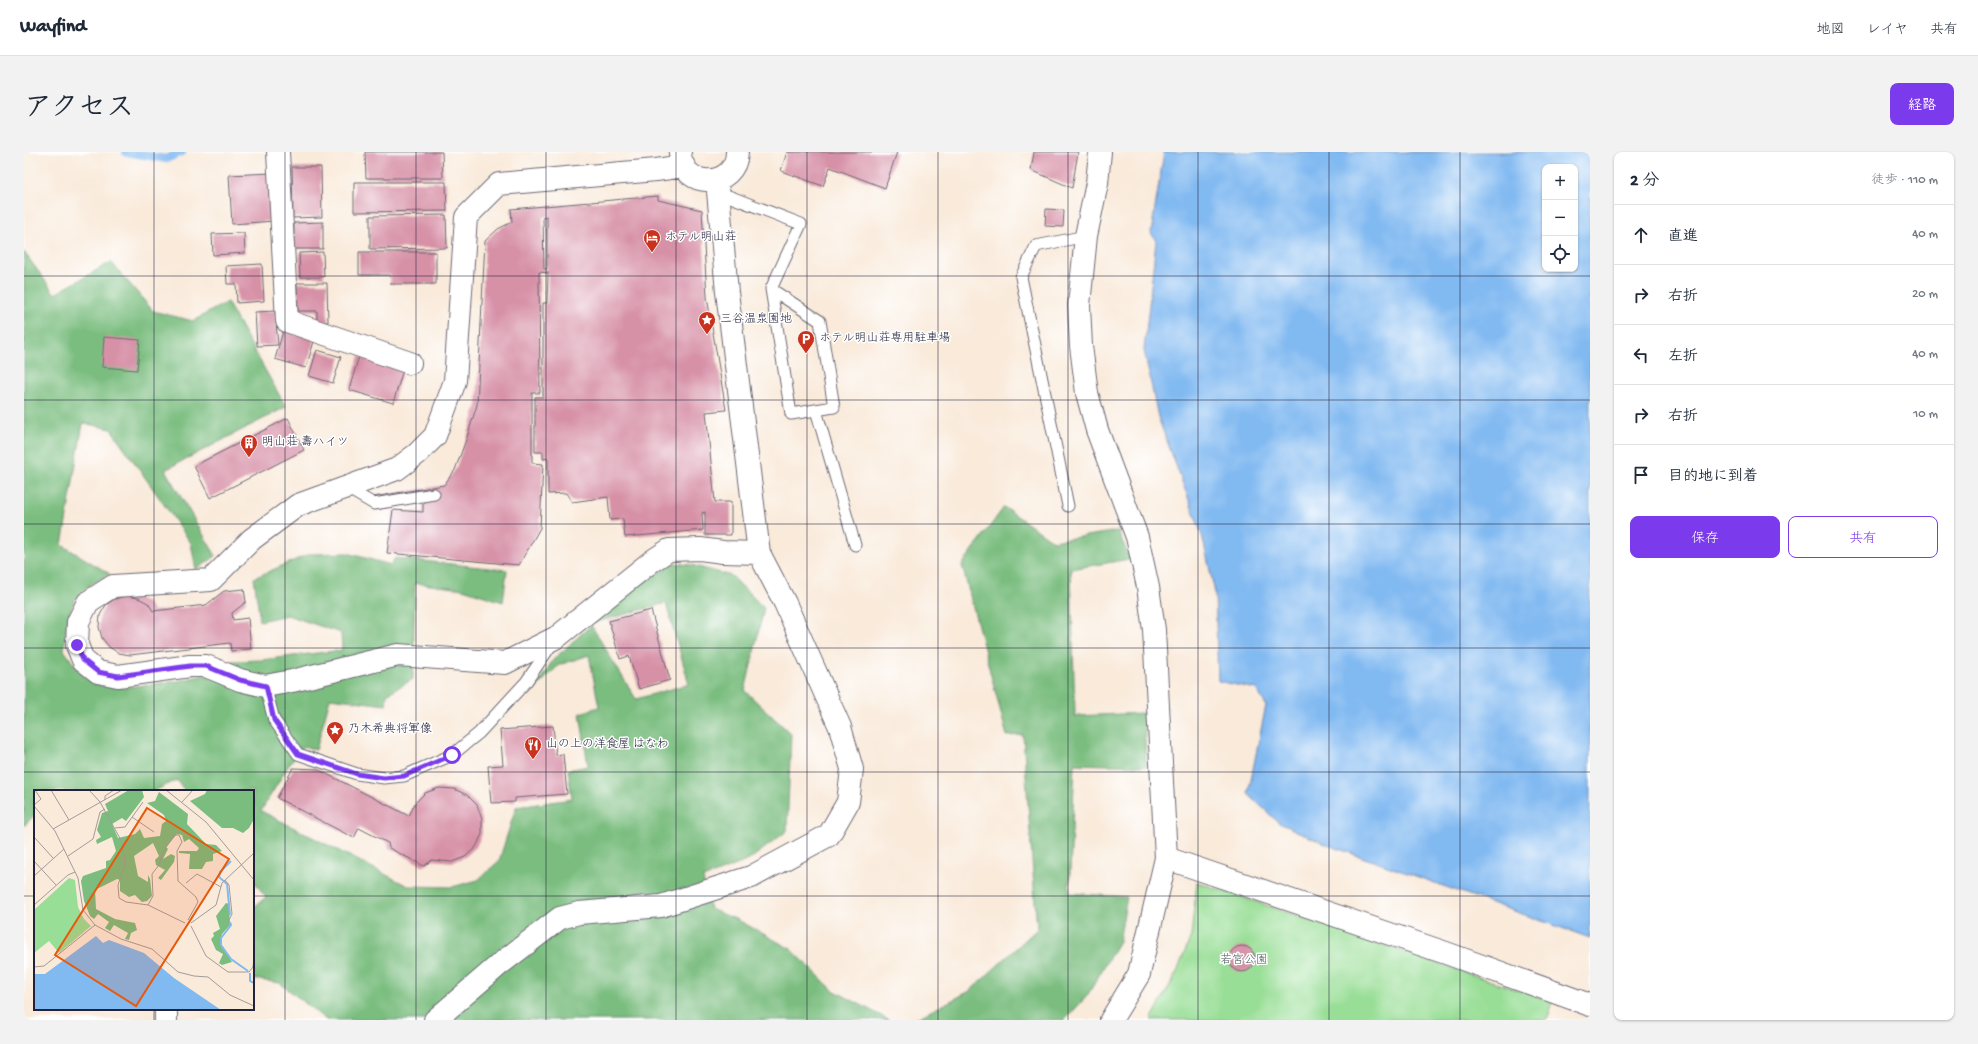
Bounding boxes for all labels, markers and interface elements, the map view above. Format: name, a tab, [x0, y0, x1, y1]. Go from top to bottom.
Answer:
text: Wayfind	[20, 16, 86, 39]
text: 地図	[1817, 22, 1845, 39]
text: レイヤ	[1867, 22, 1908, 39]
text: 共有	[1930, 22, 1958, 39]
button: 経路	[1890, 83, 1954, 125]
text: アクセス	[24, 93, 134, 126]
map controls	[1542, 164, 1578, 272]
button: +	[1542, 164, 1578, 200]
text: 2 分	[1630, 172, 1659, 192]
text: 徒歩 · 110 m	[1872, 173, 1938, 188]
button: −	[1542, 200, 1578, 236]
icon: ahead	[1630, 224, 1652, 246]
text: 40 m	[1912, 227, 1938, 242]
hotel icon: ホテル明山荘	[642, 228, 662, 253]
text: 直進	[1668, 228, 1698, 246]
place label: ホテル明山荘	[665, 230, 737, 245]
button: locate	[1542, 236, 1578, 272]
icon: right	[1630, 284, 1652, 306]
text: 20 m	[1912, 287, 1938, 302]
text: 右折	[1668, 288, 1698, 306]
place icon: 三谷温泉園地	[697, 310, 717, 335]
place label: 三谷温泉園地	[720, 312, 792, 327]
parking icon: ホテル明山荘専用駐車場	[796, 329, 816, 354]
place label: ホテル明山荘専用駐車場	[819, 331, 951, 346]
icon: left	[1630, 344, 1652, 366]
text: 40 m	[1912, 347, 1938, 362]
text: 左折	[1668, 348, 1698, 366]
icon: right	[1630, 404, 1652, 426]
text: 10 m	[1913, 407, 1938, 422]
text: 右折	[1668, 408, 1698, 426]
building icon: 明山荘 壽ハイツ	[239, 433, 259, 458]
place label: 明山荘 壽ハイツ	[262, 435, 349, 450]
icon: arrive	[1630, 464, 1652, 486]
text: 目的地に到着	[1668, 468, 1758, 486]
button: 保存	[1630, 516, 1780, 558]
button: 共有	[1788, 516, 1938, 558]
route end	[68, 636, 86, 654]
place icon: 乃木希典将軍像	[325, 720, 345, 745]
place label: 乃木希典将軍像	[348, 722, 432, 737]
restaurant icon: 山の上の洋食屋 はなわ	[523, 735, 543, 760]
place label: 山の上の洋食屋 はなわ	[546, 737, 669, 752]
route start	[443, 746, 461, 764]
inset map	[34, 790, 254, 1010]
park label: 若宮公園	[1220, 953, 1268, 968]

